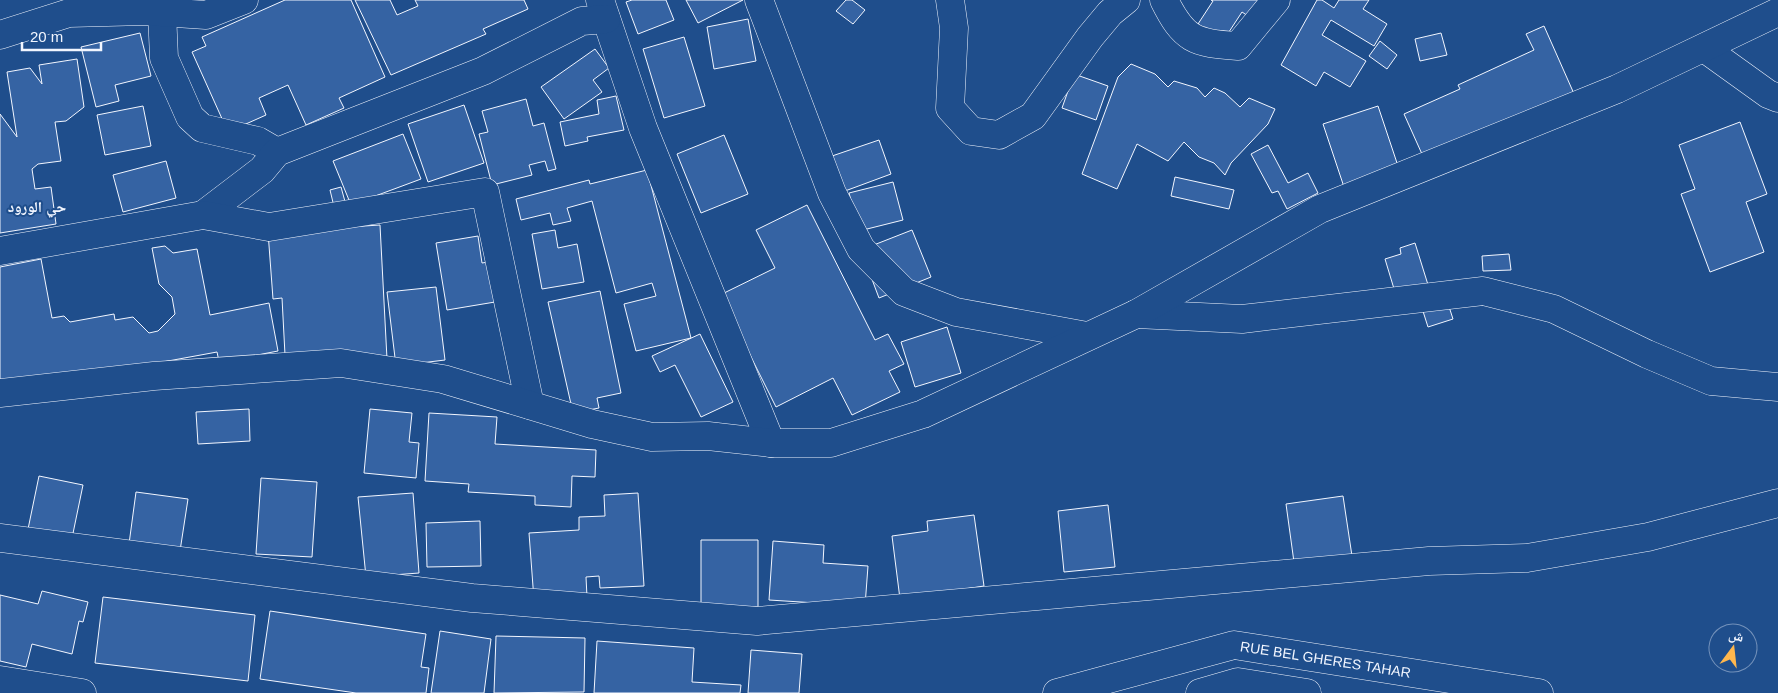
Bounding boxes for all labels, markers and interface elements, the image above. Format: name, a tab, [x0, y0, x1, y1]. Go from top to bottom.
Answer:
scale bar	[22, 20, 101, 52]
text: 20 m	[30, 28, 63, 45]
district label: حي الورود	[8, 198, 67, 218]
north arrow	[1708, 623, 1758, 673]
text: ش	[1727, 626, 1746, 646]
street label: RUE BEL GHERES TAHAR	[1239, 638, 1412, 681]

